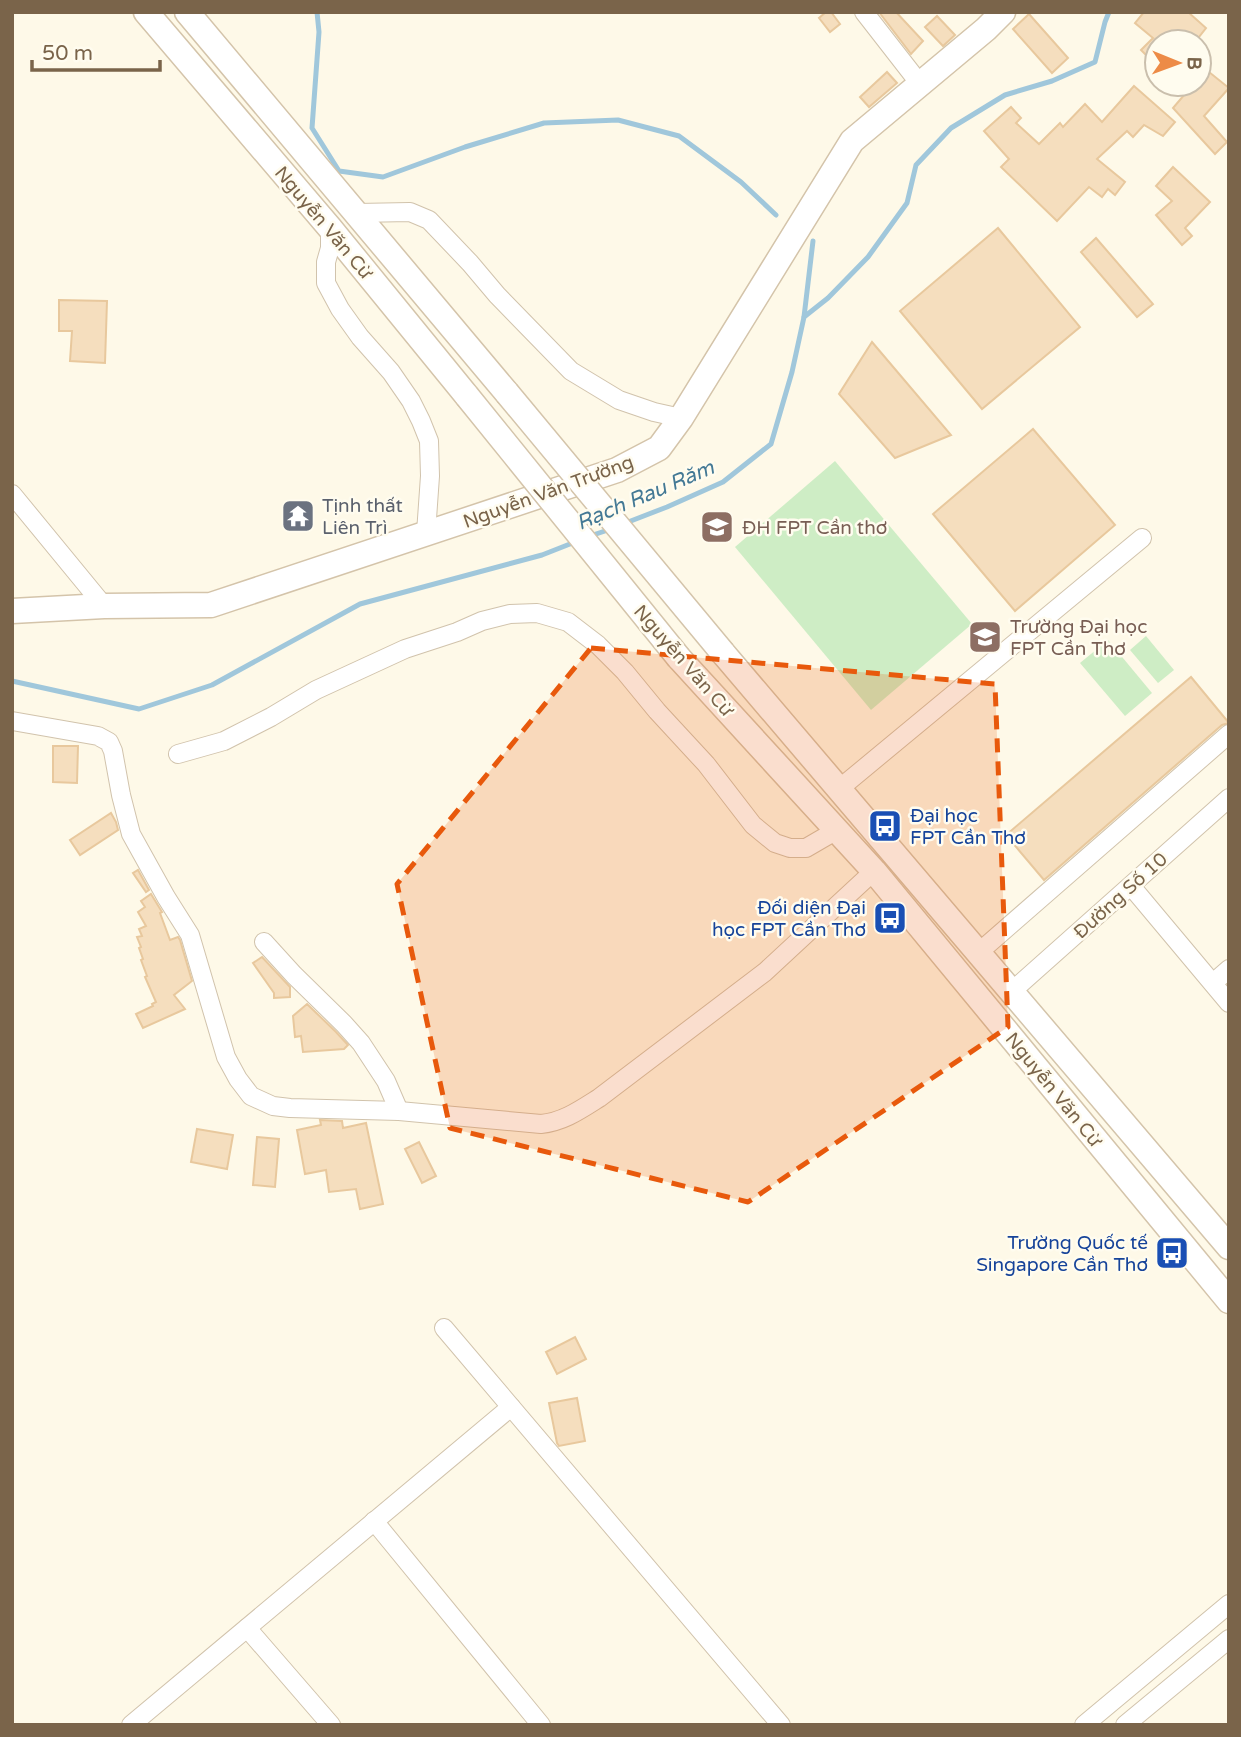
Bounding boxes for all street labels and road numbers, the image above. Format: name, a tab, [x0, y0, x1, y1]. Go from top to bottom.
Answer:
street label: Nguyễn Văn Cừ	[270, 162, 377, 284]
street label: Nguyễn Văn Trường	[460, 451, 637, 533]
street label: Nguyễn Văn Cừ	[629, 601, 738, 722]
street label: Đường Số 10	[1069, 848, 1172, 943]
street label: Nguyễn Văn Cừ	[1001, 1028, 1107, 1152]

